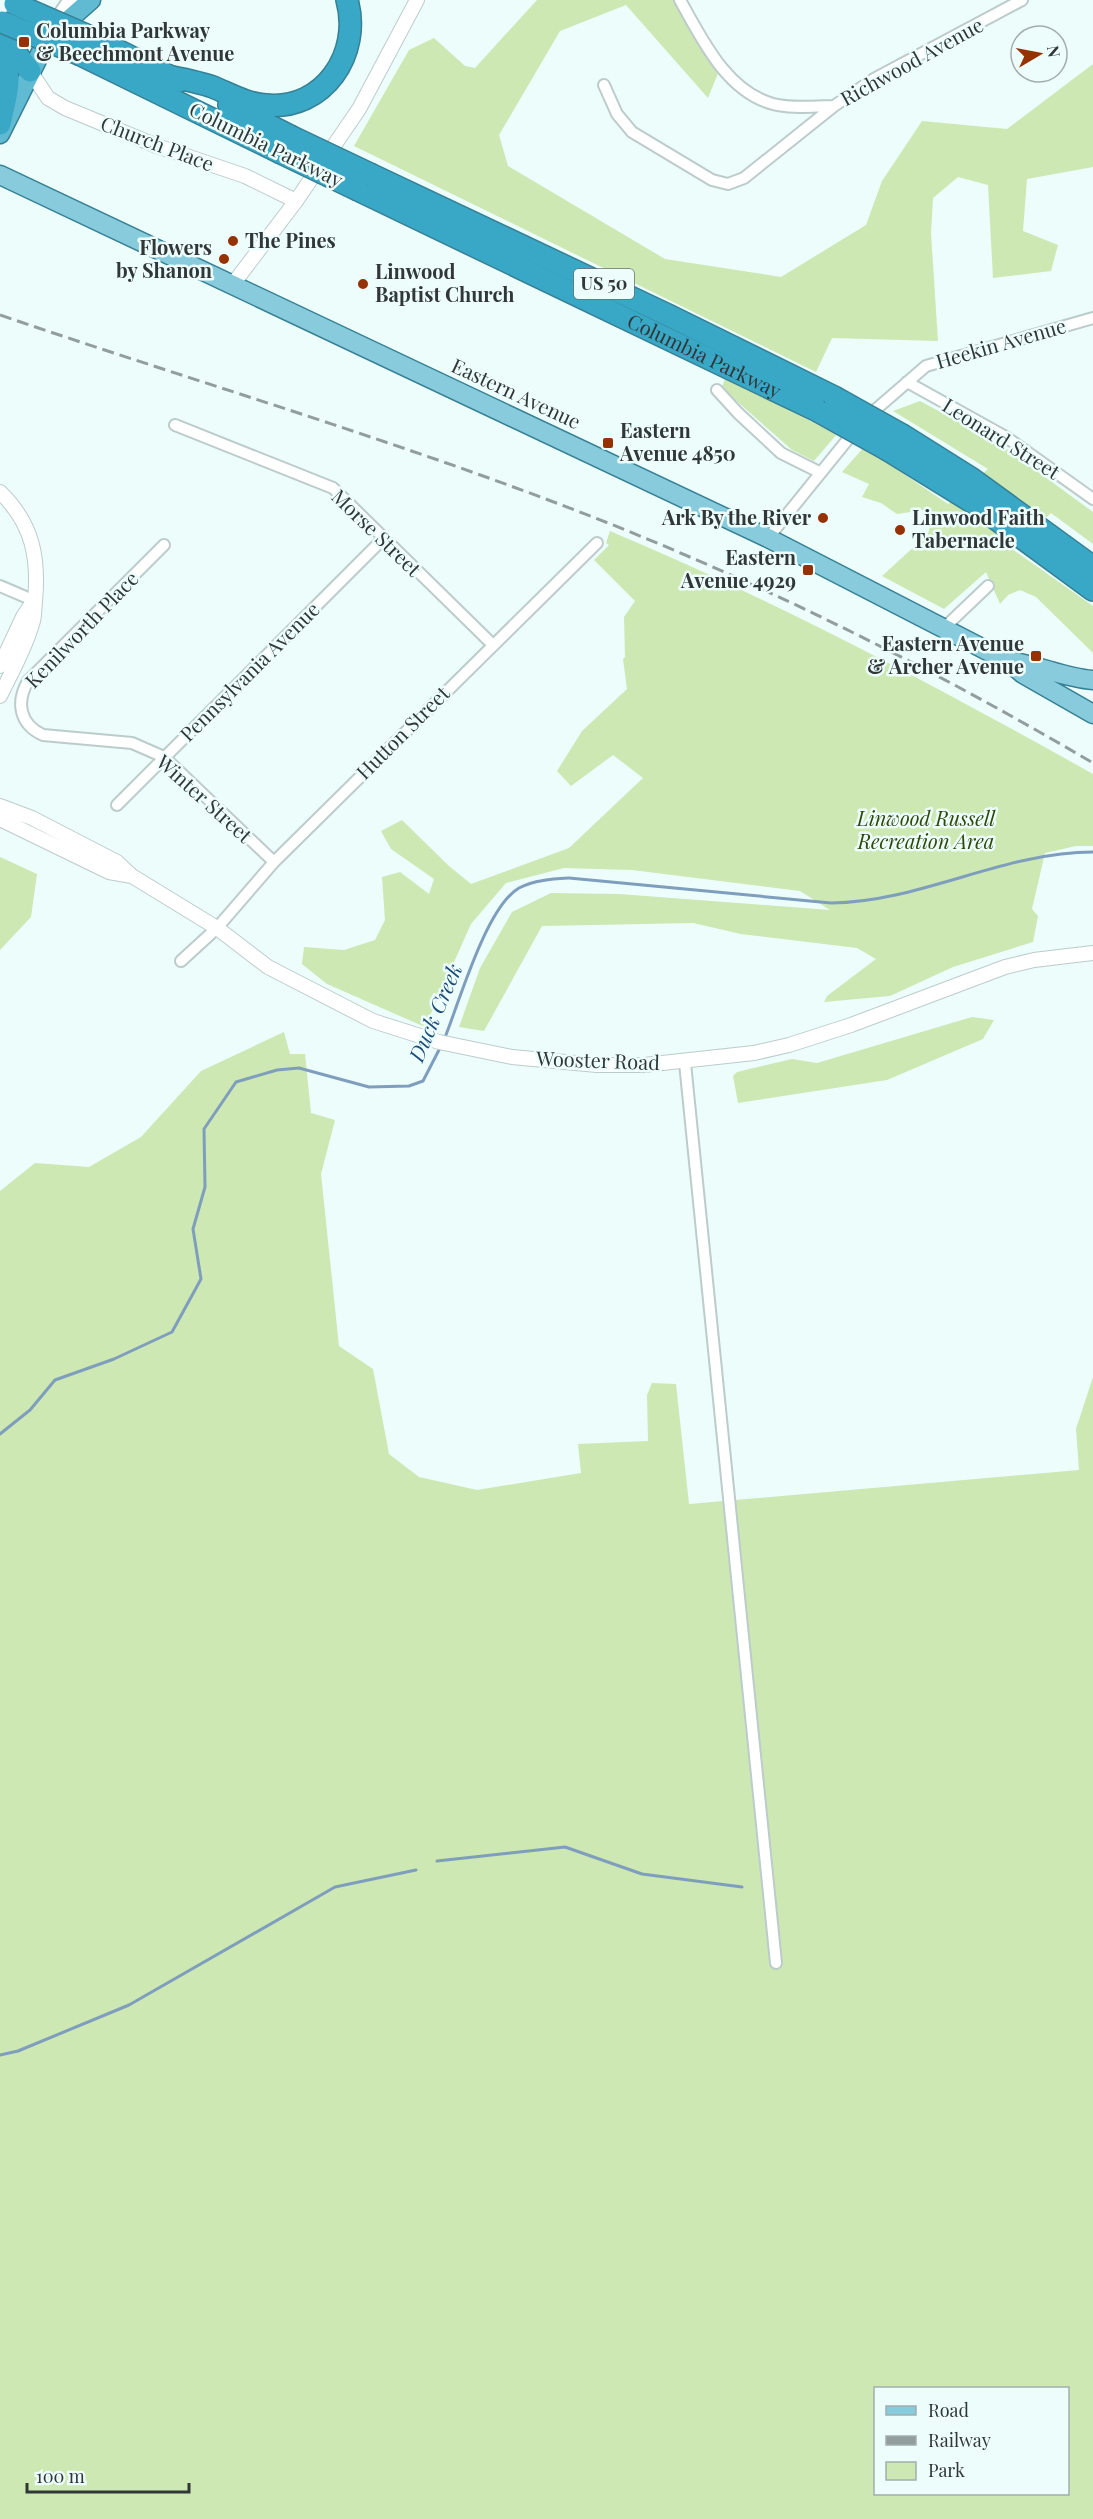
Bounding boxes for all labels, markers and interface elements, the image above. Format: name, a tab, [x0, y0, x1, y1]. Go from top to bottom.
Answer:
street label: Richwood Avenue	[835, 10, 987, 111]
place label: Columbia Parkway & Beechmont Avenue	[36, 16, 234, 66]
north arrow	[1009, 24, 1069, 84]
marker: Columbia Parkway & Beechmont Avenue	[17, 35, 31, 49]
text: N	[1043, 44, 1066, 59]
street label: Columbia Parkway	[185, 95, 348, 193]
street label: Church Place	[97, 109, 218, 177]
place label: The Pines	[245, 226, 336, 253]
place label: Flowers by Shanon	[116, 233, 213, 283]
marker: The Pines	[226, 234, 240, 248]
marker: Flowers by Shanon	[217, 252, 231, 266]
place label: Linwood Baptist Church	[375, 257, 514, 307]
road number: US 50	[574, 269, 634, 299]
marker: Linwood Baptist Church	[356, 277, 370, 291]
street label: Columbia Parkway	[623, 306, 786, 403]
street label: Heekin Avenue	[932, 311, 1069, 374]
street label: Eastern Avenue	[448, 351, 586, 434]
street label: Leonard Street	[938, 391, 1066, 485]
place label: Eastern Avenue 4850	[619, 416, 736, 466]
marker: Eastern Avenue 4850	[601, 436, 615, 450]
street label: Morse Street	[326, 482, 428, 582]
place label: Ark By the River	[661, 503, 812, 530]
place label: Linwood Faith Tabernacle	[912, 503, 1045, 553]
marker: Ark By the River	[816, 511, 830, 525]
marker: Linwood Faith Tabernacle	[893, 523, 907, 537]
place label: Eastern Avenue 4929	[680, 543, 797, 593]
marker: Eastern Avenue 4929	[801, 563, 815, 577]
street label: Kenilworth Place	[18, 565, 144, 693]
street label: Pennsylvania Avenue	[173, 595, 325, 747]
place label: Eastern Avenue & Archer Avenue	[867, 629, 1024, 679]
marker: Eastern Avenue & Archer Avenue	[1029, 649, 1043, 663]
street label: Hutton Street	[349, 679, 455, 784]
street label: Winter Street	[151, 747, 259, 849]
park label: Linwood Russell Recreation Area	[856, 804, 996, 854]
water label: Duck Creek	[401, 959, 467, 1066]
street label: Wooster Road	[535, 1044, 661, 1075]
legend	[874, 2387, 1069, 2495]
text: Road	[928, 2398, 969, 2422]
text: Railway	[928, 2428, 991, 2452]
scale bar	[27, 2456, 189, 2494]
text: Park	[928, 2458, 965, 2482]
text: 100 m	[36, 2464, 85, 2488]

